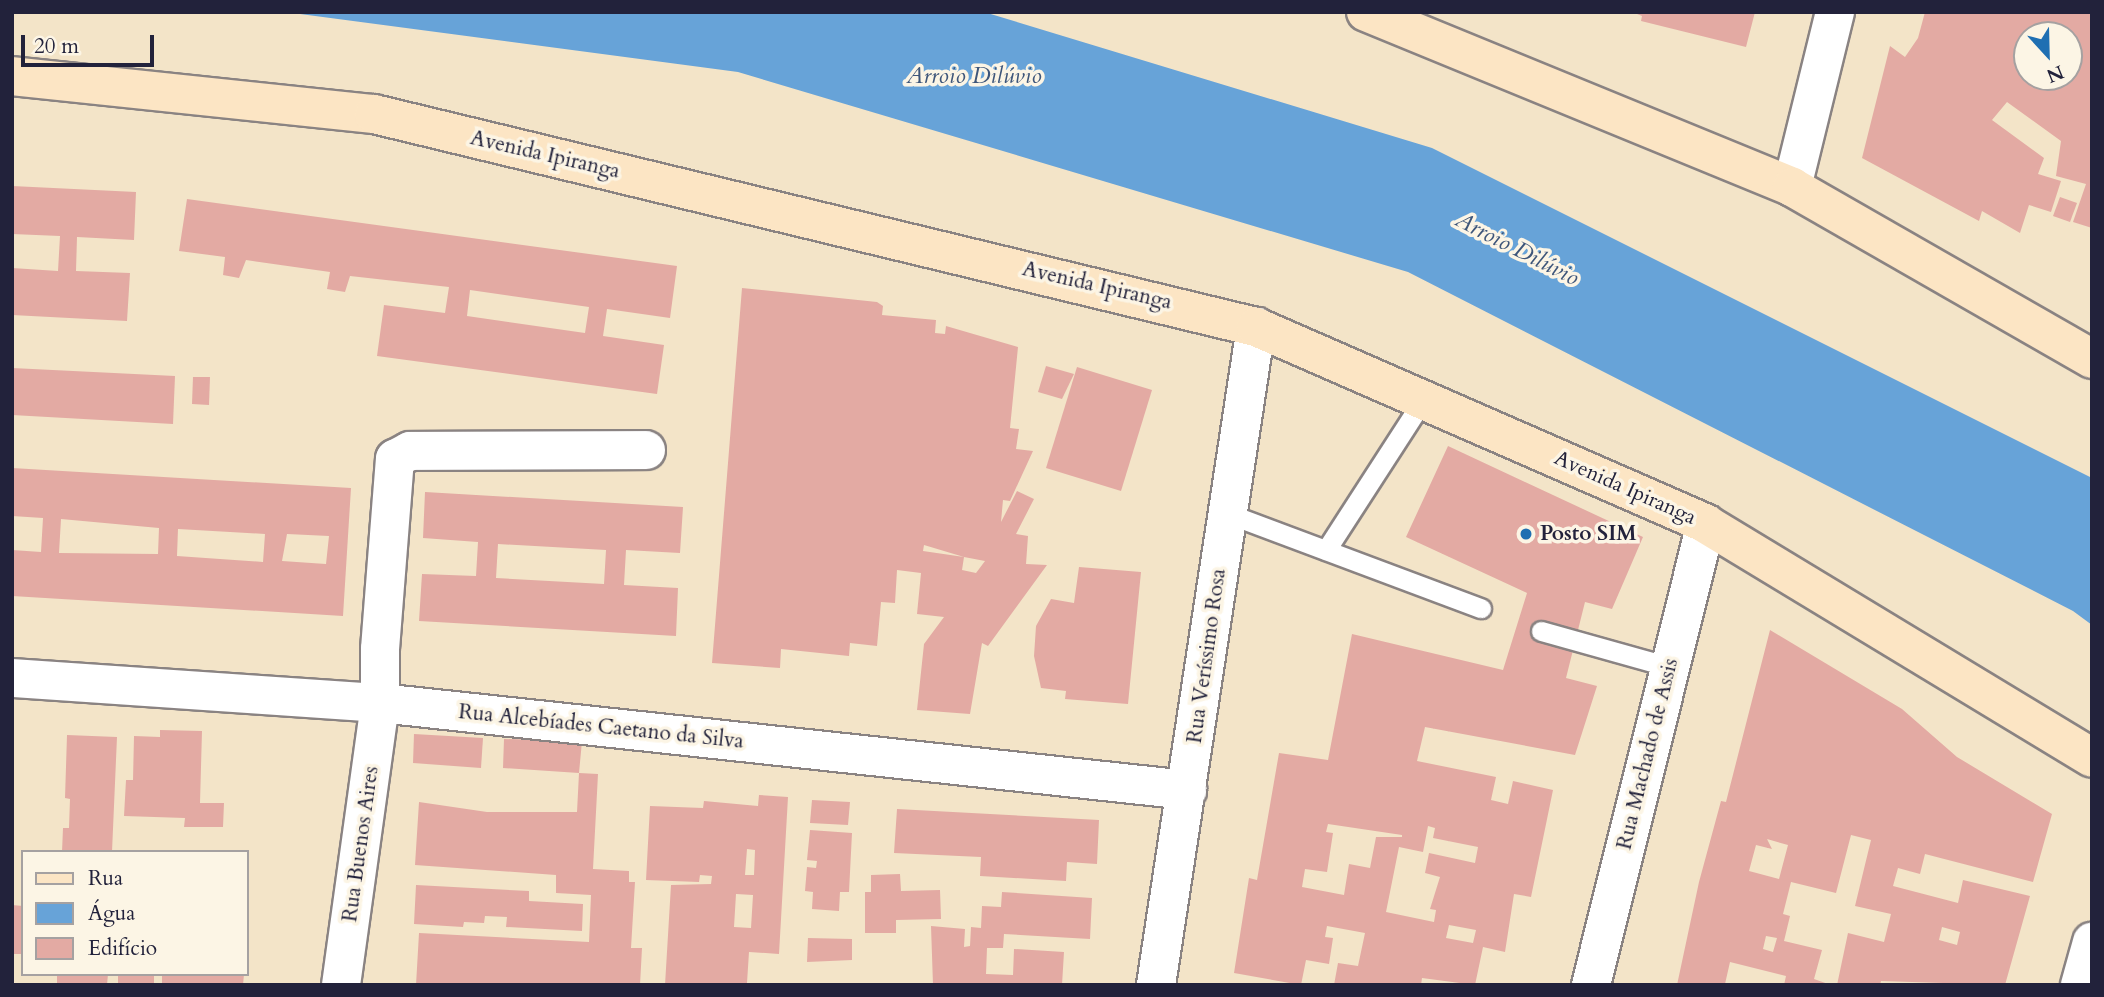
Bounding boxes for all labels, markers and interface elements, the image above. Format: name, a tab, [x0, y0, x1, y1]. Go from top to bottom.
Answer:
scale bar	[24, 21, 158, 65]
north arrow	[2013, 21, 2083, 91]
text: 20 m	[34, 32, 79, 61]
text: N	[2043, 58, 2068, 89]
water label: Arroio Dilúvio	[906, 62, 1042, 90]
street label: Avenida Ipiranga	[468, 126, 622, 184]
water label: Arroio Dilúvio	[1450, 206, 1584, 292]
street label: Avenida Ipiranga	[1020, 257, 1174, 315]
street label: Avenida Ipiranga	[1550, 445, 1700, 531]
place label: Posto SIM	[1540, 521, 1637, 547]
marker: Posto SIM	[1518, 526, 1534, 542]
street label: Rua Veríssimo Rosa	[1182, 567, 1232, 745]
street label: Rua Machado de Assis	[1612, 656, 1684, 852]
street label: Rua Alcebíades Caetano da Silva	[457, 699, 745, 755]
street label: Rua Buenos Aires	[338, 764, 384, 924]
legend	[21, 850, 248, 976]
text: Rua	[88, 864, 123, 893]
text: Água	[88, 899, 135, 928]
text: Edifício	[88, 934, 157, 963]

